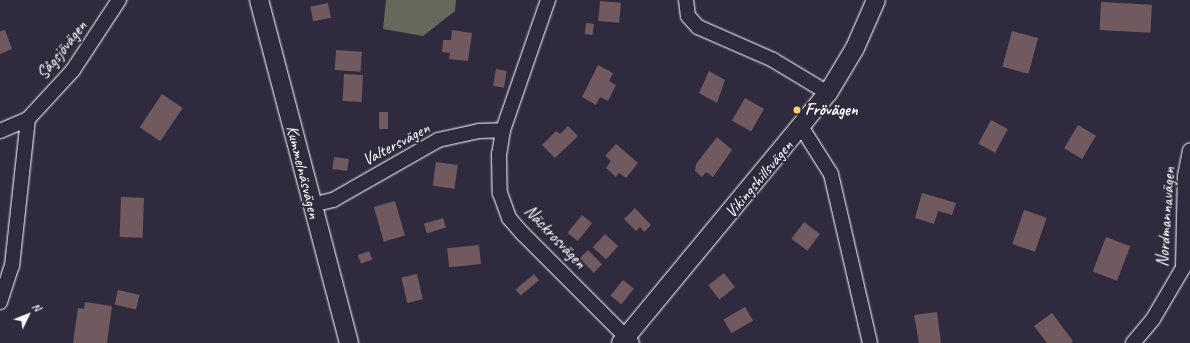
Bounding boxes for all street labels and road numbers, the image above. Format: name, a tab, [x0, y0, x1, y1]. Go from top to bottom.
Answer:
street label: Sågsjövägen	[33, 16, 91, 84]
street label: Valtersvägen	[359, 118, 433, 170]
street label: Kummelnäsvägen	[282, 123, 324, 221]
street label: Vikingshillsvägen	[721, 136, 797, 222]
street label: Nordmannavägen	[1152, 166, 1180, 268]
street label: Näckrosvägen	[520, 201, 590, 273]

